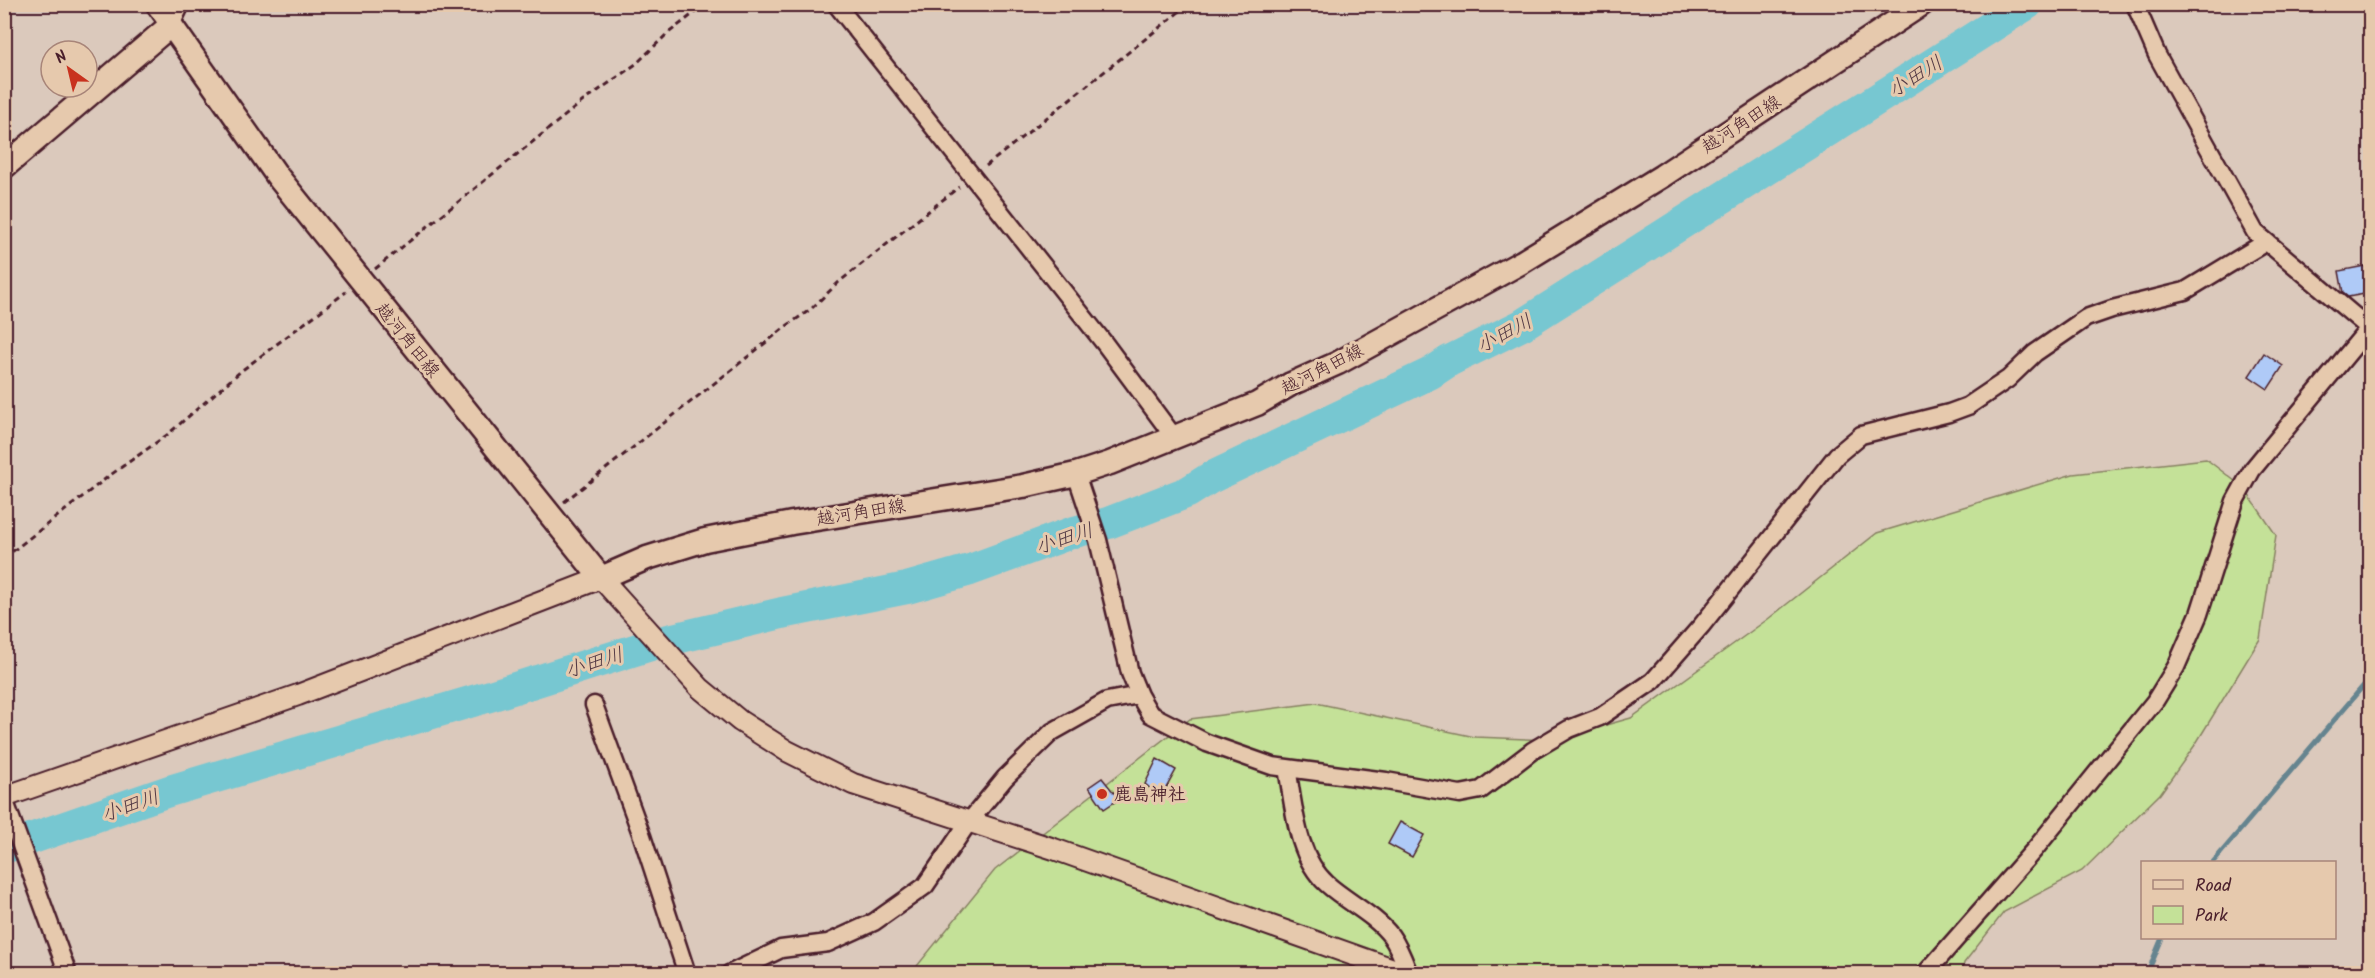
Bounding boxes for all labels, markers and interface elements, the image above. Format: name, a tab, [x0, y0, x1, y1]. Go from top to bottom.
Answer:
north arrow	[39, 39, 99, 99]
text: N	[50, 45, 73, 71]
water label: 小田川	[1882, 48, 1950, 107]
street label: 越河角田線	[1696, 89, 1787, 162]
street label: 越河角田線	[367, 297, 446, 385]
water label: 小田川	[1471, 307, 1539, 363]
street label: 越河角田線	[1276, 337, 1369, 404]
street label: 越河角田線	[815, 492, 908, 535]
water label: 小田川	[1031, 515, 1098, 564]
water label: 小田川	[561, 640, 628, 688]
place label: 鹿島神社	[1114, 781, 1186, 810]
water label: 小田川	[97, 782, 164, 832]
marker: 鹿島神社	[1095, 787, 1109, 801]
legend	[2141, 861, 2336, 939]
text: Road	[2195, 872, 2232, 901]
text: Park	[2195, 902, 2228, 931]

